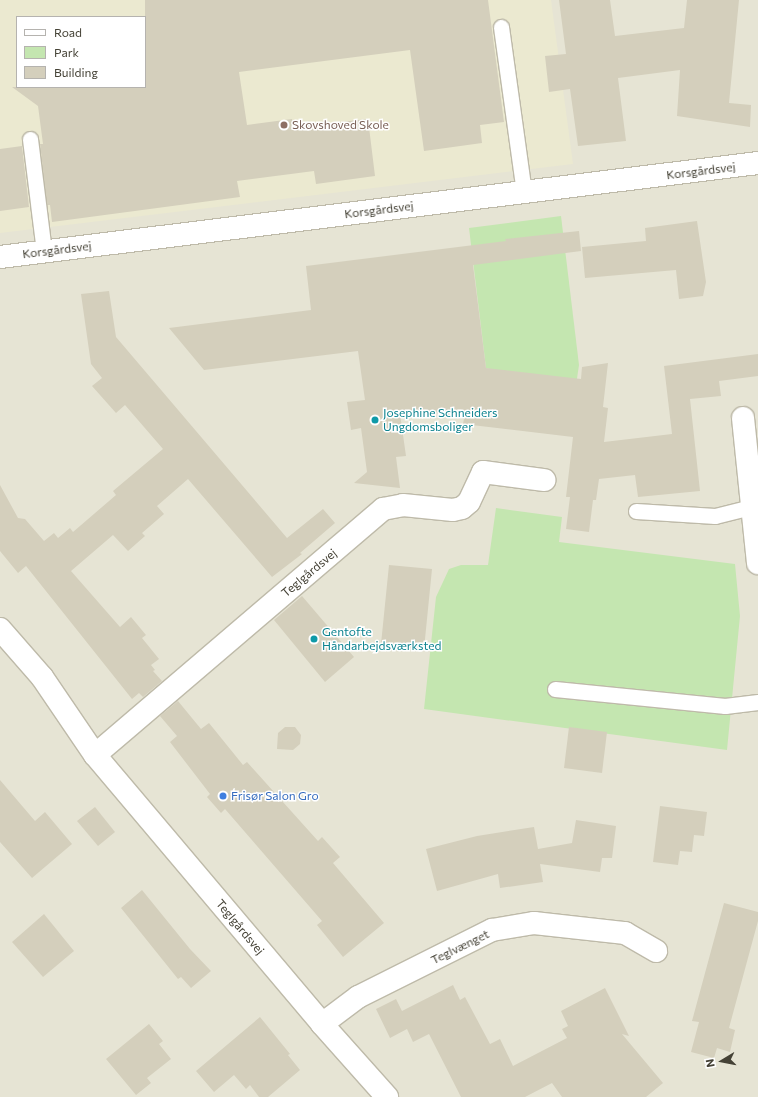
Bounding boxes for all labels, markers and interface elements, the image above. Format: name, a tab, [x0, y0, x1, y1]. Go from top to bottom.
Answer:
legend	[16, 16, 146, 88]
text: Road	[54, 25, 82, 39]
text: Park	[54, 45, 79, 59]
text: Building	[54, 65, 98, 79]
place label: Skovshoved Skole	[292, 118, 389, 132]
marker: Skovshoved Skole	[279, 120, 289, 130]
street label: Korsgårdsvej	[666, 160, 736, 182]
street label: Korsgårdsvej	[344, 199, 414, 221]
street label: Korsgårdsvej	[22, 239, 92, 261]
place label: Josephine Schneiders Ungdomsboliger	[383, 406, 497, 434]
marker: Josephine Schneiders Ungdomsboliger	[370, 415, 380, 425]
street label: Teglgårdsvej	[279, 546, 339, 600]
place label: Gentofte Håndarbejdsværksted	[322, 625, 441, 653]
marker: Gentofte Håndarbejdsværksted	[309, 634, 319, 644]
place label: Frisør Salon Gro	[231, 789, 319, 803]
marker: Frisør Salon Gro	[218, 791, 228, 801]
street label: Teglgårdsvej	[213, 897, 267, 957]
street label: Teglvænget	[429, 927, 491, 967]
north arrow	[702, 1041, 742, 1081]
text: N	[703, 1058, 717, 1068]

